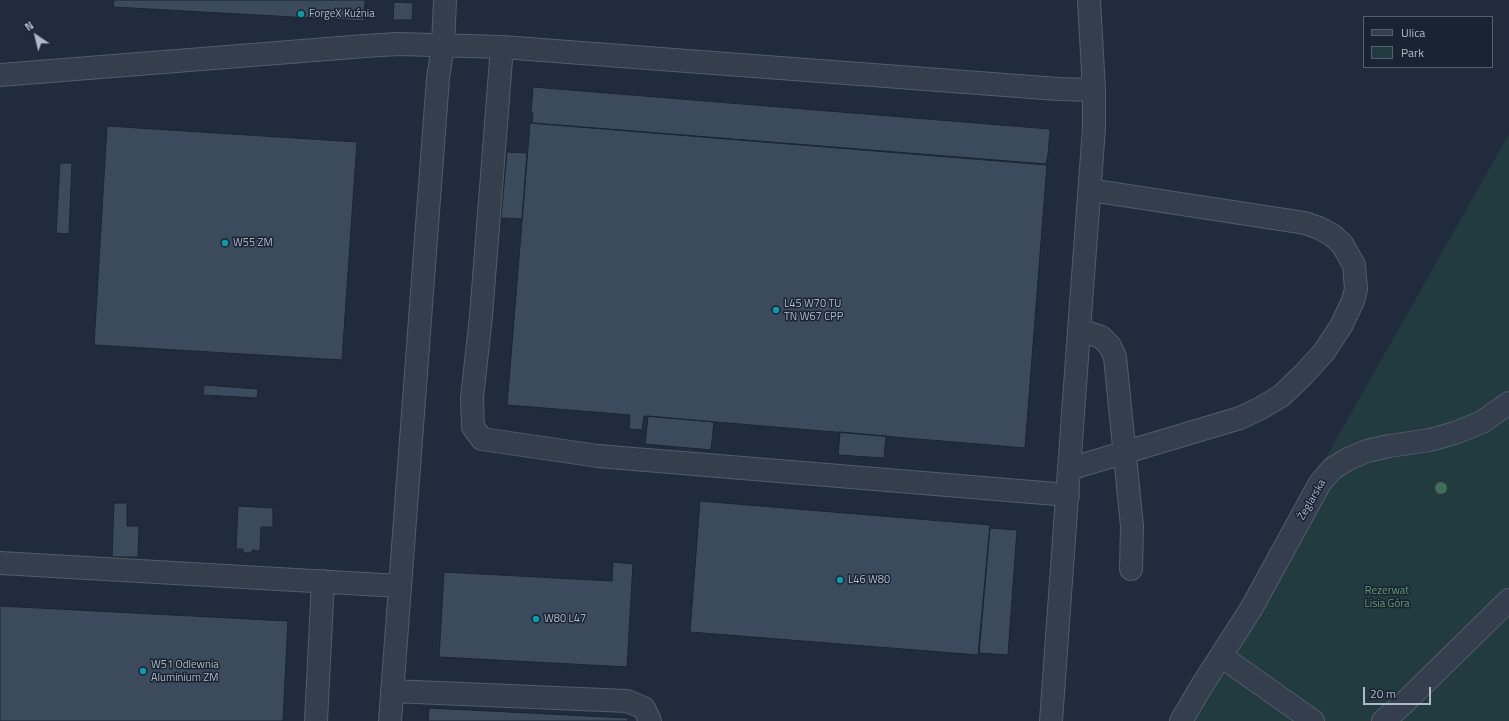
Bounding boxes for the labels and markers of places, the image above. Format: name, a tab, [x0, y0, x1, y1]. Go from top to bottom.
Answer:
place label: ForgeX Kuźnia	[309, 7, 375, 21]
marker: ForgeX Kuźnia	[296, 9, 306, 19]
place label: W55 ZM	[233, 236, 273, 250]
marker: W55 ZM	[220, 238, 230, 248]
place label: L45 W70 TU TN W67 CPP	[784, 297, 843, 323]
marker: L45 W70 TU TN W67 CPP	[771, 305, 781, 315]
place label: L46 W80	[848, 573, 890, 587]
marker: L46 W80	[835, 575, 845, 585]
place label: W80 L47	[544, 612, 586, 626]
marker: W80 L47	[531, 614, 541, 624]
place label: W51 Odlewnia Aluminium ZM	[151, 658, 219, 684]
marker: W51 Odlewnia Aluminium ZM	[138, 666, 148, 676]

